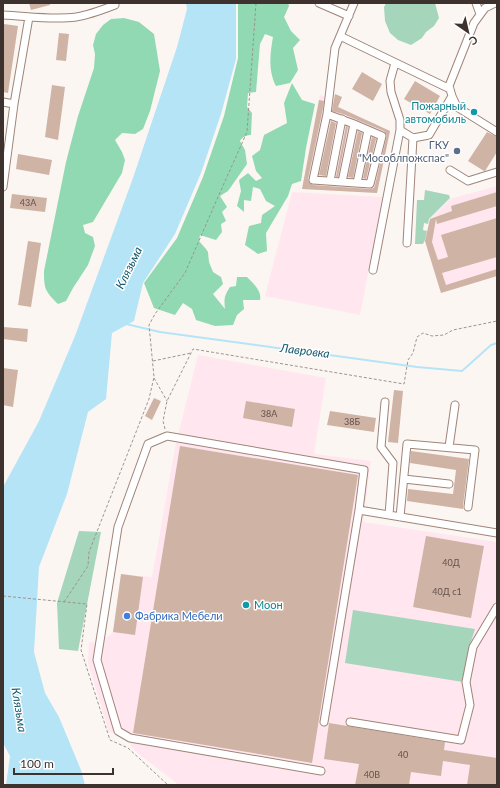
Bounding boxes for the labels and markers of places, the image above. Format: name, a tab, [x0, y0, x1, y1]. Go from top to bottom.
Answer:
place label: Пожарный автомобиль	[405, 99, 466, 125]
marker: Пожарный автомобиль	[469, 107, 479, 117]
place label: ГКУ "Мособлпожспас"	[358, 138, 449, 164]
marker: ГКУ "Мособлпожспас"	[452, 146, 462, 156]
place label: Моон	[254, 598, 283, 611]
marker: Моон	[241, 600, 251, 610]
place label: Фабрика Мебели	[135, 609, 223, 622]
marker: Фабрика Мебели	[122, 611, 132, 621]

